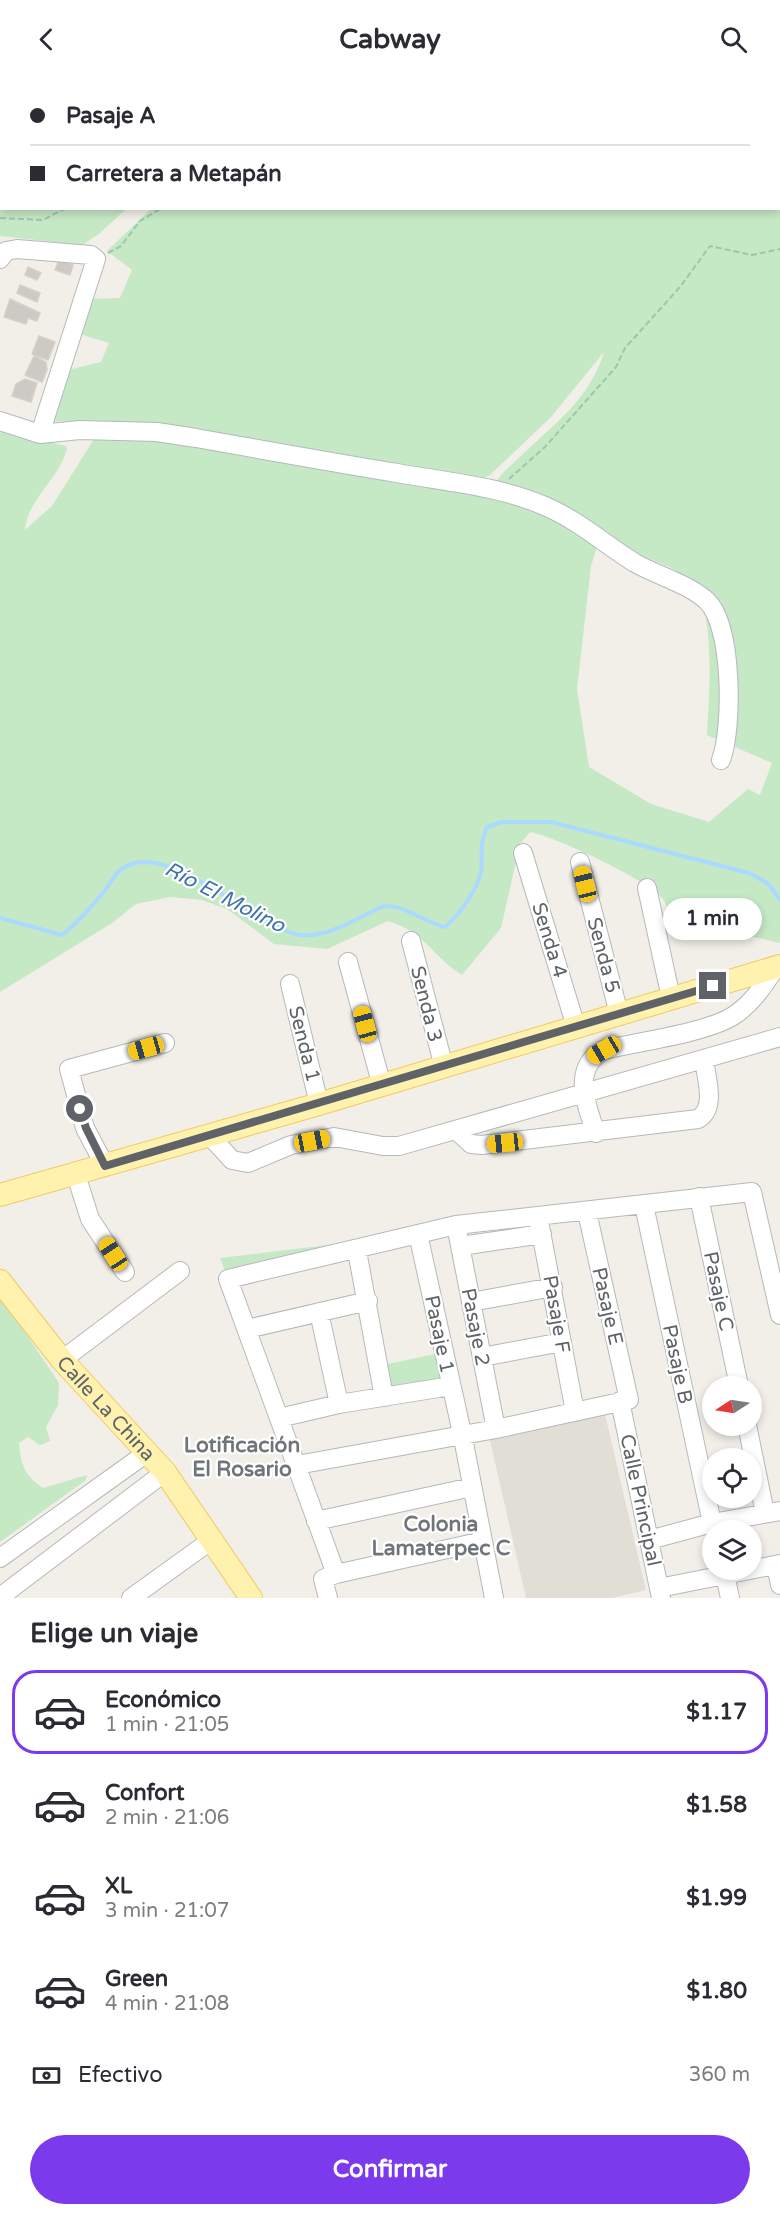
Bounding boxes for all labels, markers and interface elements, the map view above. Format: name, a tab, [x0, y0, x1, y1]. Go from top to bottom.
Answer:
icon: back	[30, 23, 63, 56]
text: Cabway	[339, 23, 441, 56]
icon: search	[717, 23, 750, 56]
text: Pasaje A	[66, 103, 156, 129]
text: Carretera a Metapán	[66, 161, 282, 187]
water label: Río El Molino	[161, 857, 290, 939]
car	[572, 864, 598, 904]
callout: 1 min	[664, 899, 762, 941]
street label: Senda 4	[526, 900, 572, 981]
text: 1 min	[686, 907, 739, 931]
street label: Senda 5	[581, 915, 625, 996]
street label: Senda 3	[405, 964, 447, 1045]
route end	[699, 972, 726, 999]
street label: Senda 1	[283, 1004, 325, 1085]
car	[352, 1004, 378, 1044]
car	[584, 1033, 624, 1067]
car	[126, 1034, 166, 1062]
route start	[66, 1095, 93, 1122]
car	[293, 1129, 331, 1153]
car	[486, 1132, 524, 1154]
car	[96, 1234, 130, 1274]
street label: Pasaje C	[698, 1249, 738, 1333]
street label: Pasaje E	[586, 1265, 628, 1348]
street label: Pasaje F	[537, 1273, 575, 1355]
street label: Pasaje 2	[456, 1286, 494, 1368]
street label: Pasaje 1	[419, 1293, 459, 1375]
street label: Pasaje B	[657, 1322, 697, 1406]
street label: Calle La China	[51, 1351, 160, 1466]
north arrow	[702, 1376, 762, 1436]
map controls	[702, 1376, 762, 1580]
street label: Calle Principal	[614, 1432, 666, 1568]
district label: Lotificación El Rosario	[184, 1433, 300, 1482]
button: locate	[702, 1448, 762, 1508]
district label: Colonia Lamaterpec C	[372, 1512, 511, 1561]
button: layers	[702, 1520, 762, 1580]
text: Elige un viaje	[30, 1617, 198, 1650]
icon: car	[33, 1685, 87, 1739]
text: Económico	[105, 1687, 221, 1713]
text: $1.17	[686, 1699, 747, 1725]
text: 1 min · 21:05	[105, 1713, 229, 1737]
icon: car	[33, 1778, 87, 1832]
text: Confort	[105, 1780, 184, 1806]
text: $1.58	[686, 1792, 747, 1818]
text: 2 min · 21:06	[105, 1806, 229, 1830]
icon: car	[33, 1871, 87, 1925]
text: XL	[105, 1873, 132, 1899]
text: $1.99	[686, 1885, 747, 1911]
text: 3 min · 21:07	[105, 1899, 229, 1923]
icon: car	[33, 1964, 87, 2018]
text: Green	[105, 1966, 168, 1992]
text: $1.80	[686, 1978, 747, 2004]
text: 4 min · 21:08	[105, 1992, 229, 2016]
icon: cash	[30, 2059, 63, 2092]
text: Efectivo	[78, 2062, 163, 2088]
text: 360 m	[689, 2063, 750, 2087]
button: Confirmar	[30, 2135, 750, 2204]

